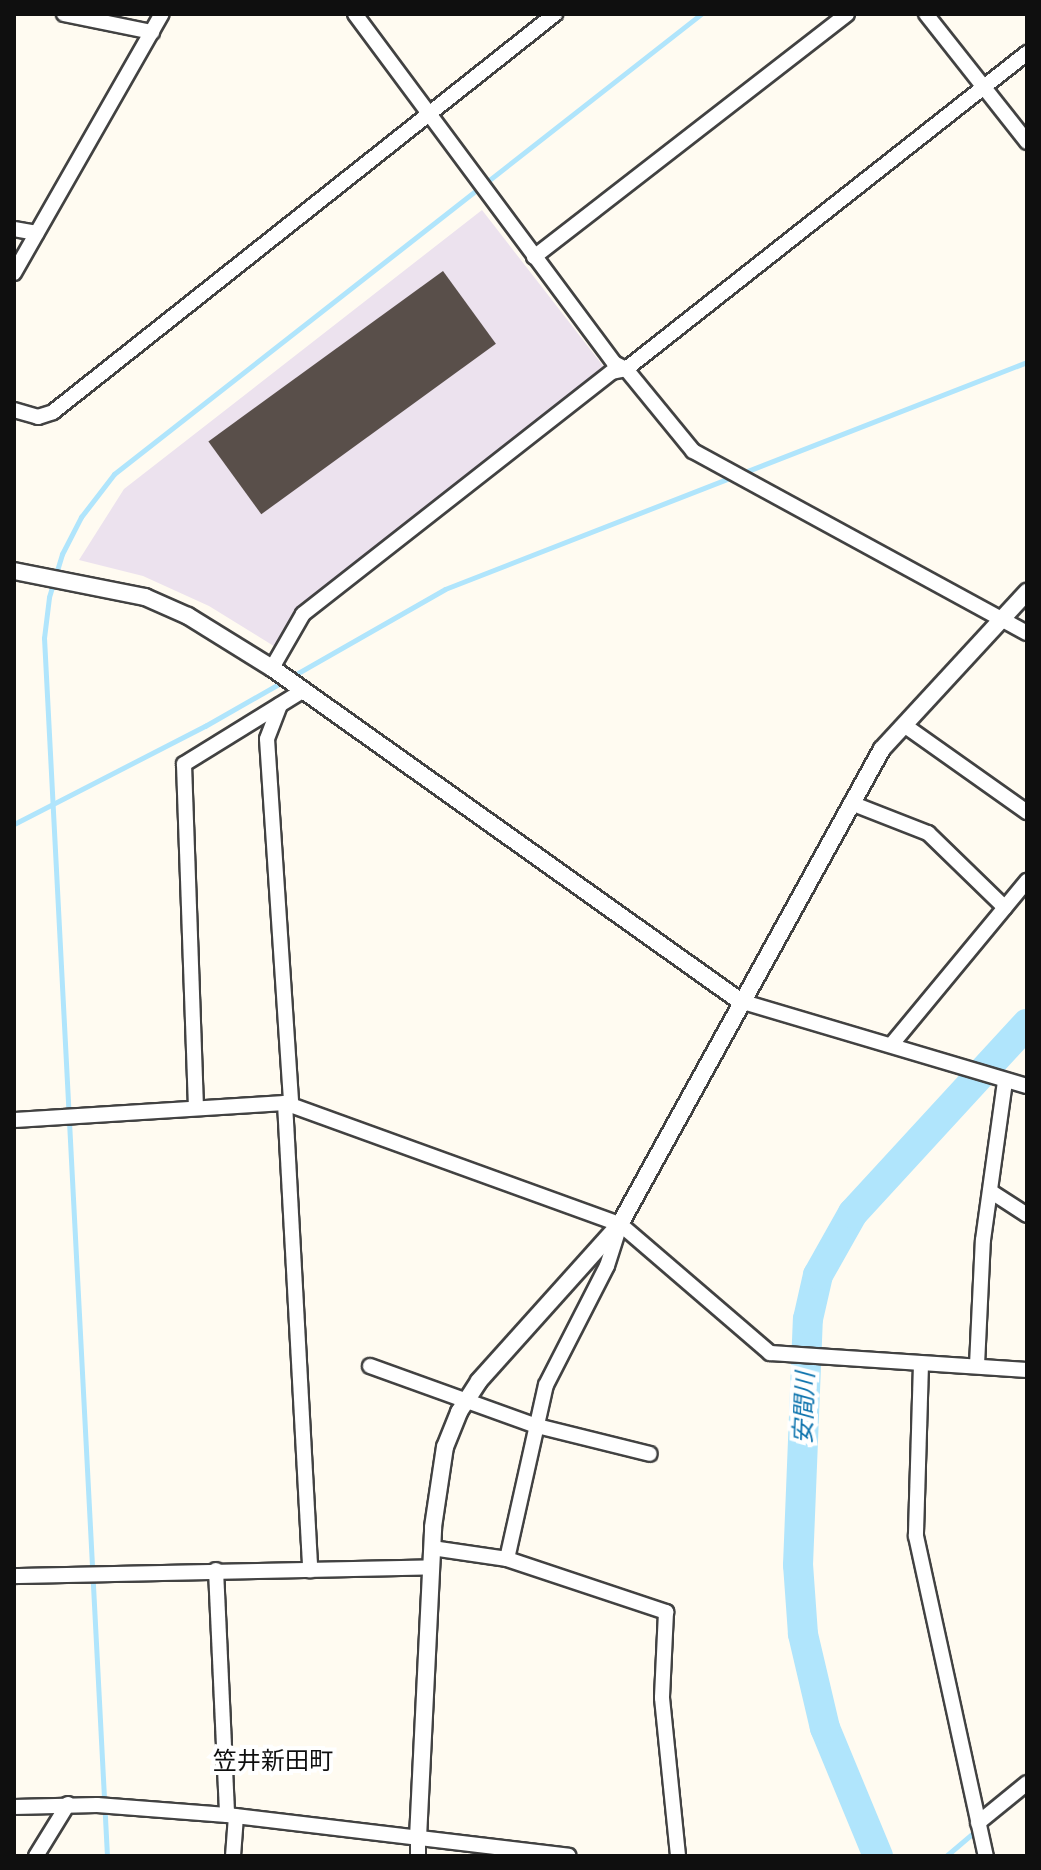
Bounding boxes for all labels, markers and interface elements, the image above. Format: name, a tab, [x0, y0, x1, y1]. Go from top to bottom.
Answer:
water label: 安間川	[788, 1372, 820, 1444]
district label: 笠井新田町	[213, 1747, 333, 1775]

